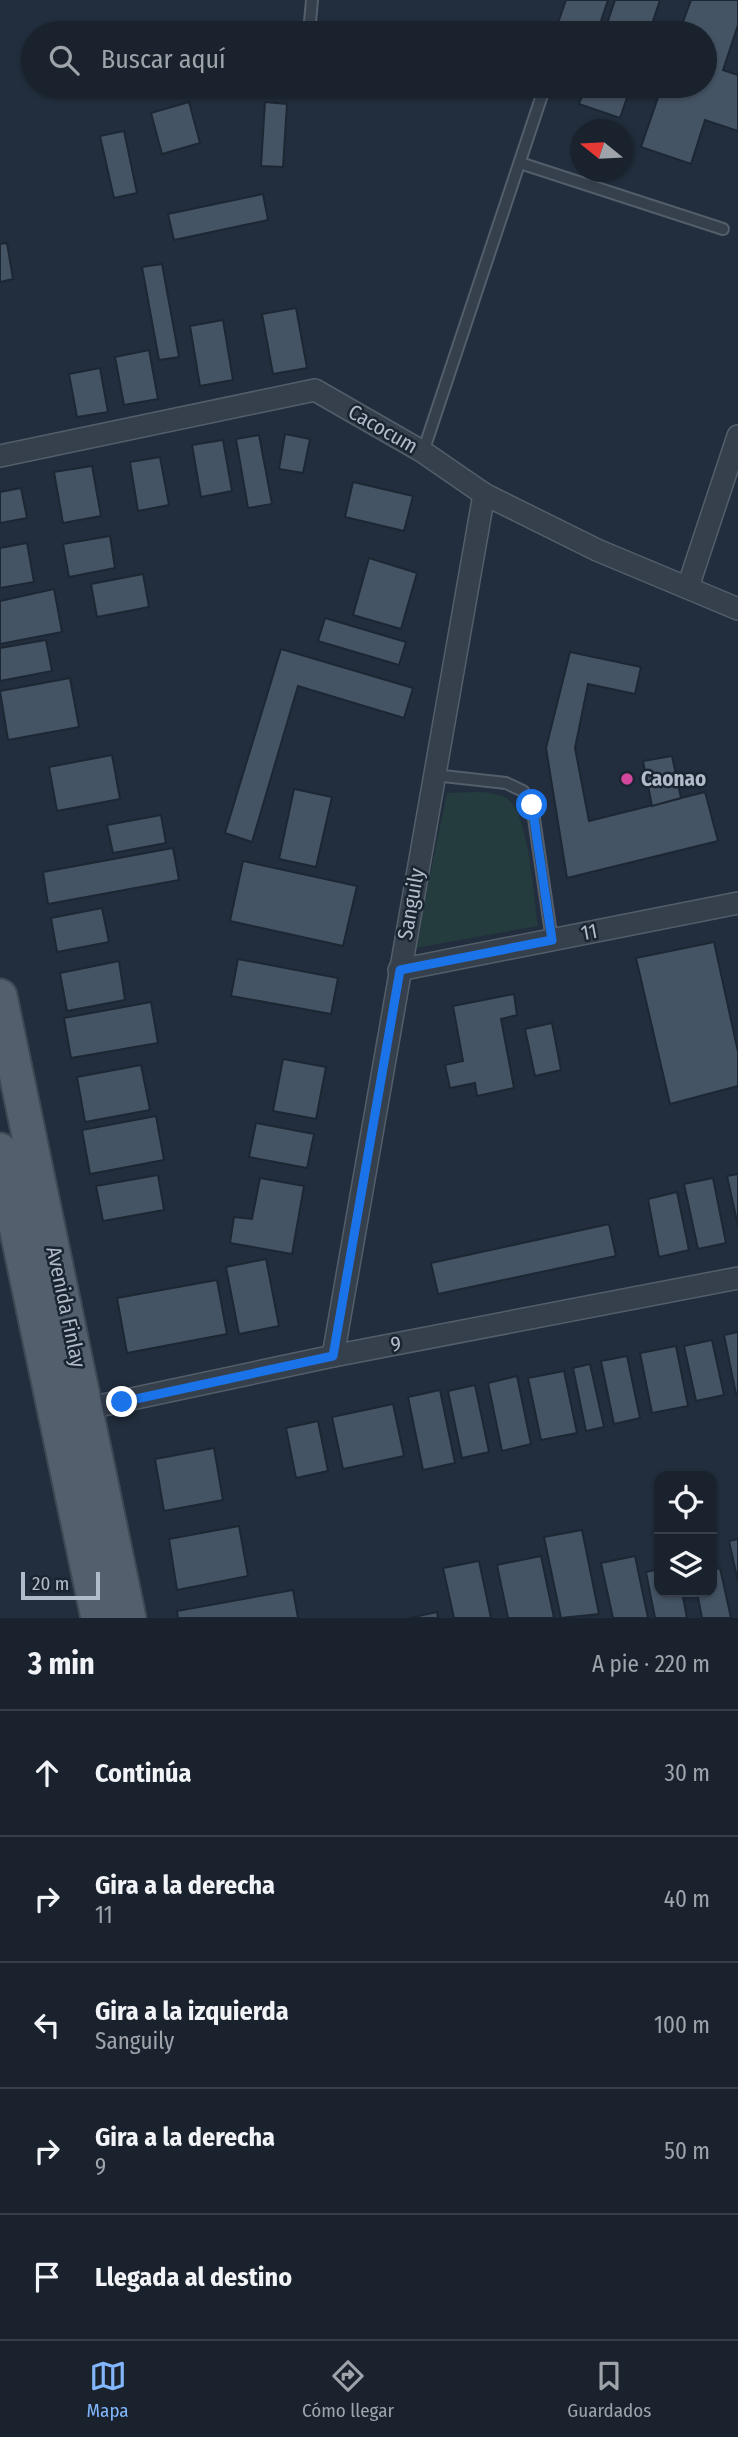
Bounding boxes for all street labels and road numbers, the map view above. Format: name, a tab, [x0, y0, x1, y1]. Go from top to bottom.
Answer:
street label: Cacocum	[343, 399, 423, 459]
street label: Sanguily	[392, 865, 430, 942]
street label: 11	[579, 918, 599, 946]
street label: Avenida Finlay	[40, 1244, 92, 1371]
street label: 9	[389, 1330, 403, 1358]

